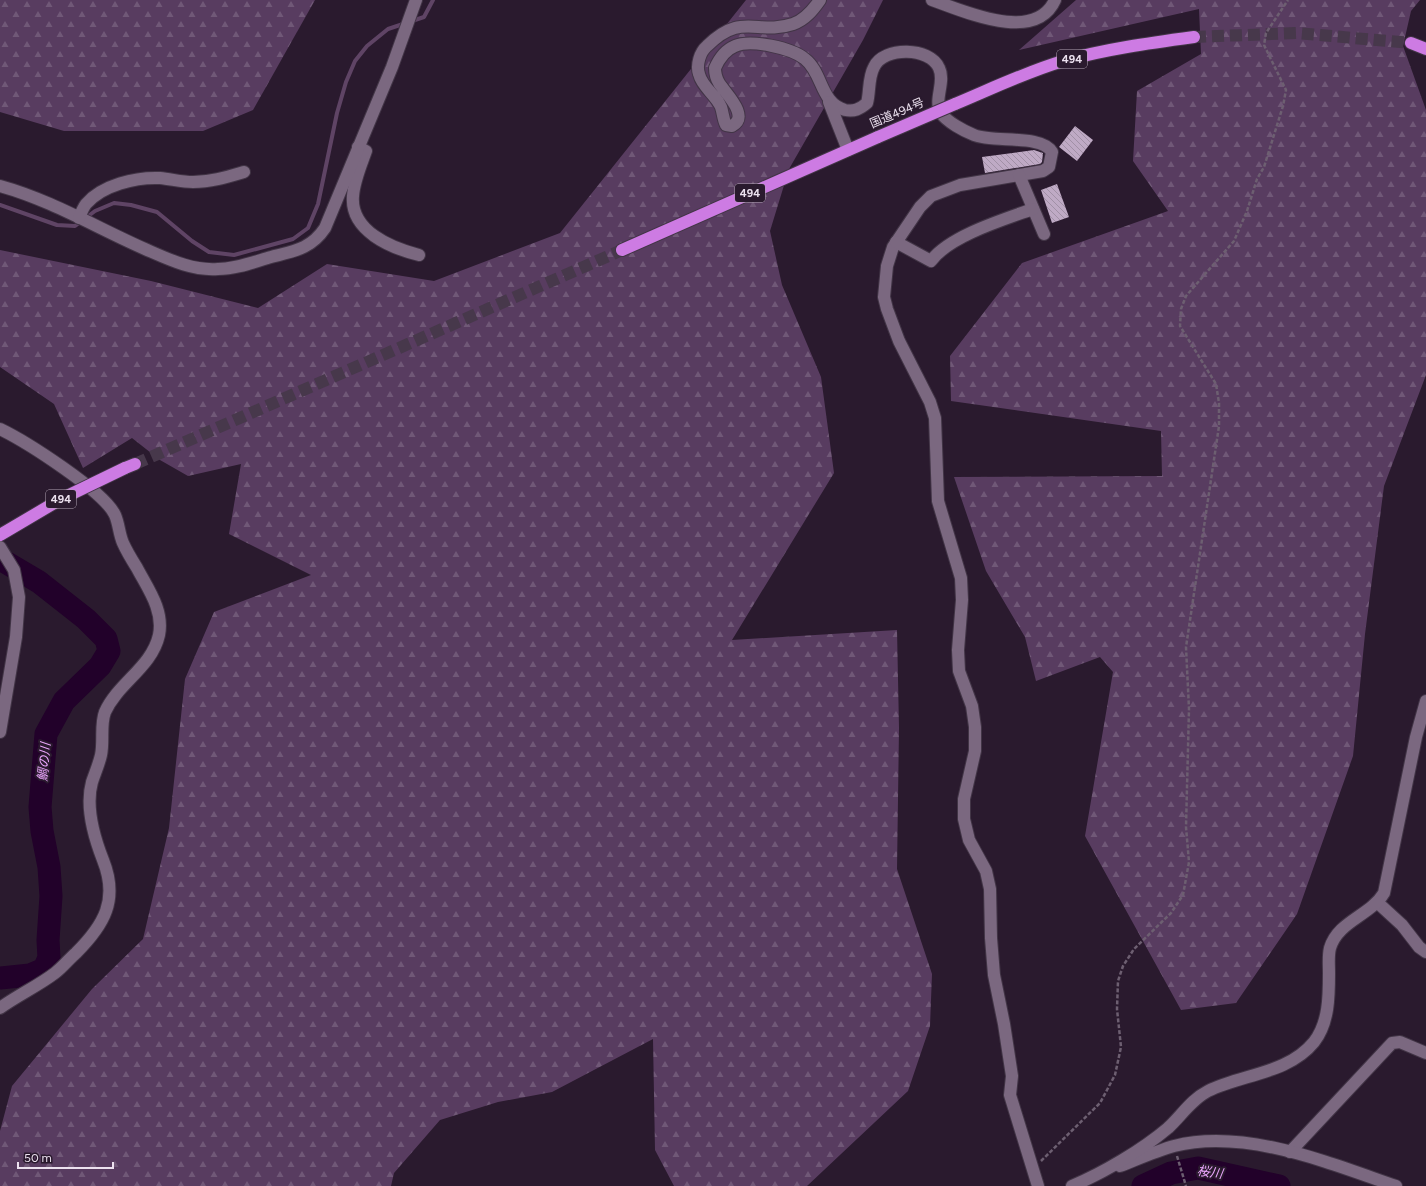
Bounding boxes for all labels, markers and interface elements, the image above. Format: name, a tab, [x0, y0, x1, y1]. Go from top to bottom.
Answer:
road number: 494	[1057, 50, 1087, 68]
street label: 国道494号	[868, 95, 926, 131]
road number: 494	[735, 184, 765, 202]
road number: 494	[46, 490, 76, 508]
water label: 鯛の川	[35, 740, 53, 782]
scale bar	[18, 1144, 113, 1170]
text: 50 m	[24, 1151, 52, 1165]
water label: 桜川	[1196, 1163, 1226, 1182]

